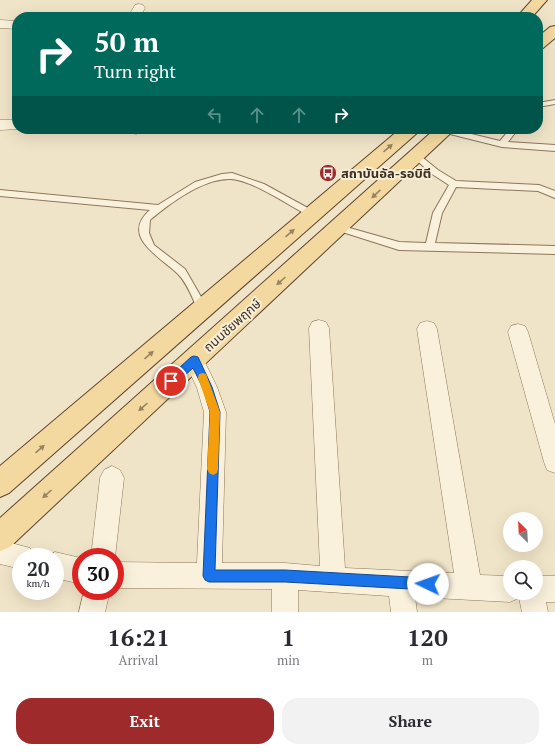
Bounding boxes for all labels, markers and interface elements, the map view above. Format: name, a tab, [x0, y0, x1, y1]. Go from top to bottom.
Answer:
text: 50 m	[94, 23, 159, 60]
icon: right	[28, 28, 80, 80]
text: Turn right	[94, 59, 176, 83]
icon: left	[204, 104, 226, 126]
icon: ahead	[246, 104, 268, 126]
icon: ahead	[288, 104, 310, 126]
icon: right	[330, 104, 352, 126]
one-way arrow	[383, 144, 394, 153]
bus stop icon: สถาบันอัล-รอบิตี	[318, 163, 338, 183]
place label: สถาบันอัล-รอบิตี	[341, 164, 431, 182]
one-way arrow	[371, 189, 381, 198]
one-way arrow	[285, 229, 295, 238]
one-way arrow	[275, 277, 286, 286]
street label: ถนนชัยพฤกษ์	[199, 294, 265, 356]
one-way arrow	[144, 351, 154, 360]
pin	[154, 364, 188, 398]
icon: arrive	[160, 370, 182, 392]
one-way arrow	[138, 402, 148, 411]
one-way arrow	[35, 445, 45, 454]
one-way arrow	[42, 489, 52, 499]
north arrow	[503, 512, 543, 552]
map controls	[503, 512, 543, 600]
speed limit sign: 30	[72, 548, 124, 600]
text: 20	[27, 555, 49, 582]
button: search	[503, 560, 543, 600]
position arrow	[407, 563, 449, 605]
text: km/h	[26, 577, 50, 590]
text: 16:21	[107, 621, 170, 653]
text: 1	[282, 621, 295, 653]
text: 120	[407, 621, 448, 653]
text: Arrival	[119, 651, 158, 669]
text: min	[277, 651, 300, 669]
text: m	[422, 651, 433, 669]
button: Exit	[16, 698, 274, 744]
button: Share	[282, 698, 539, 744]

